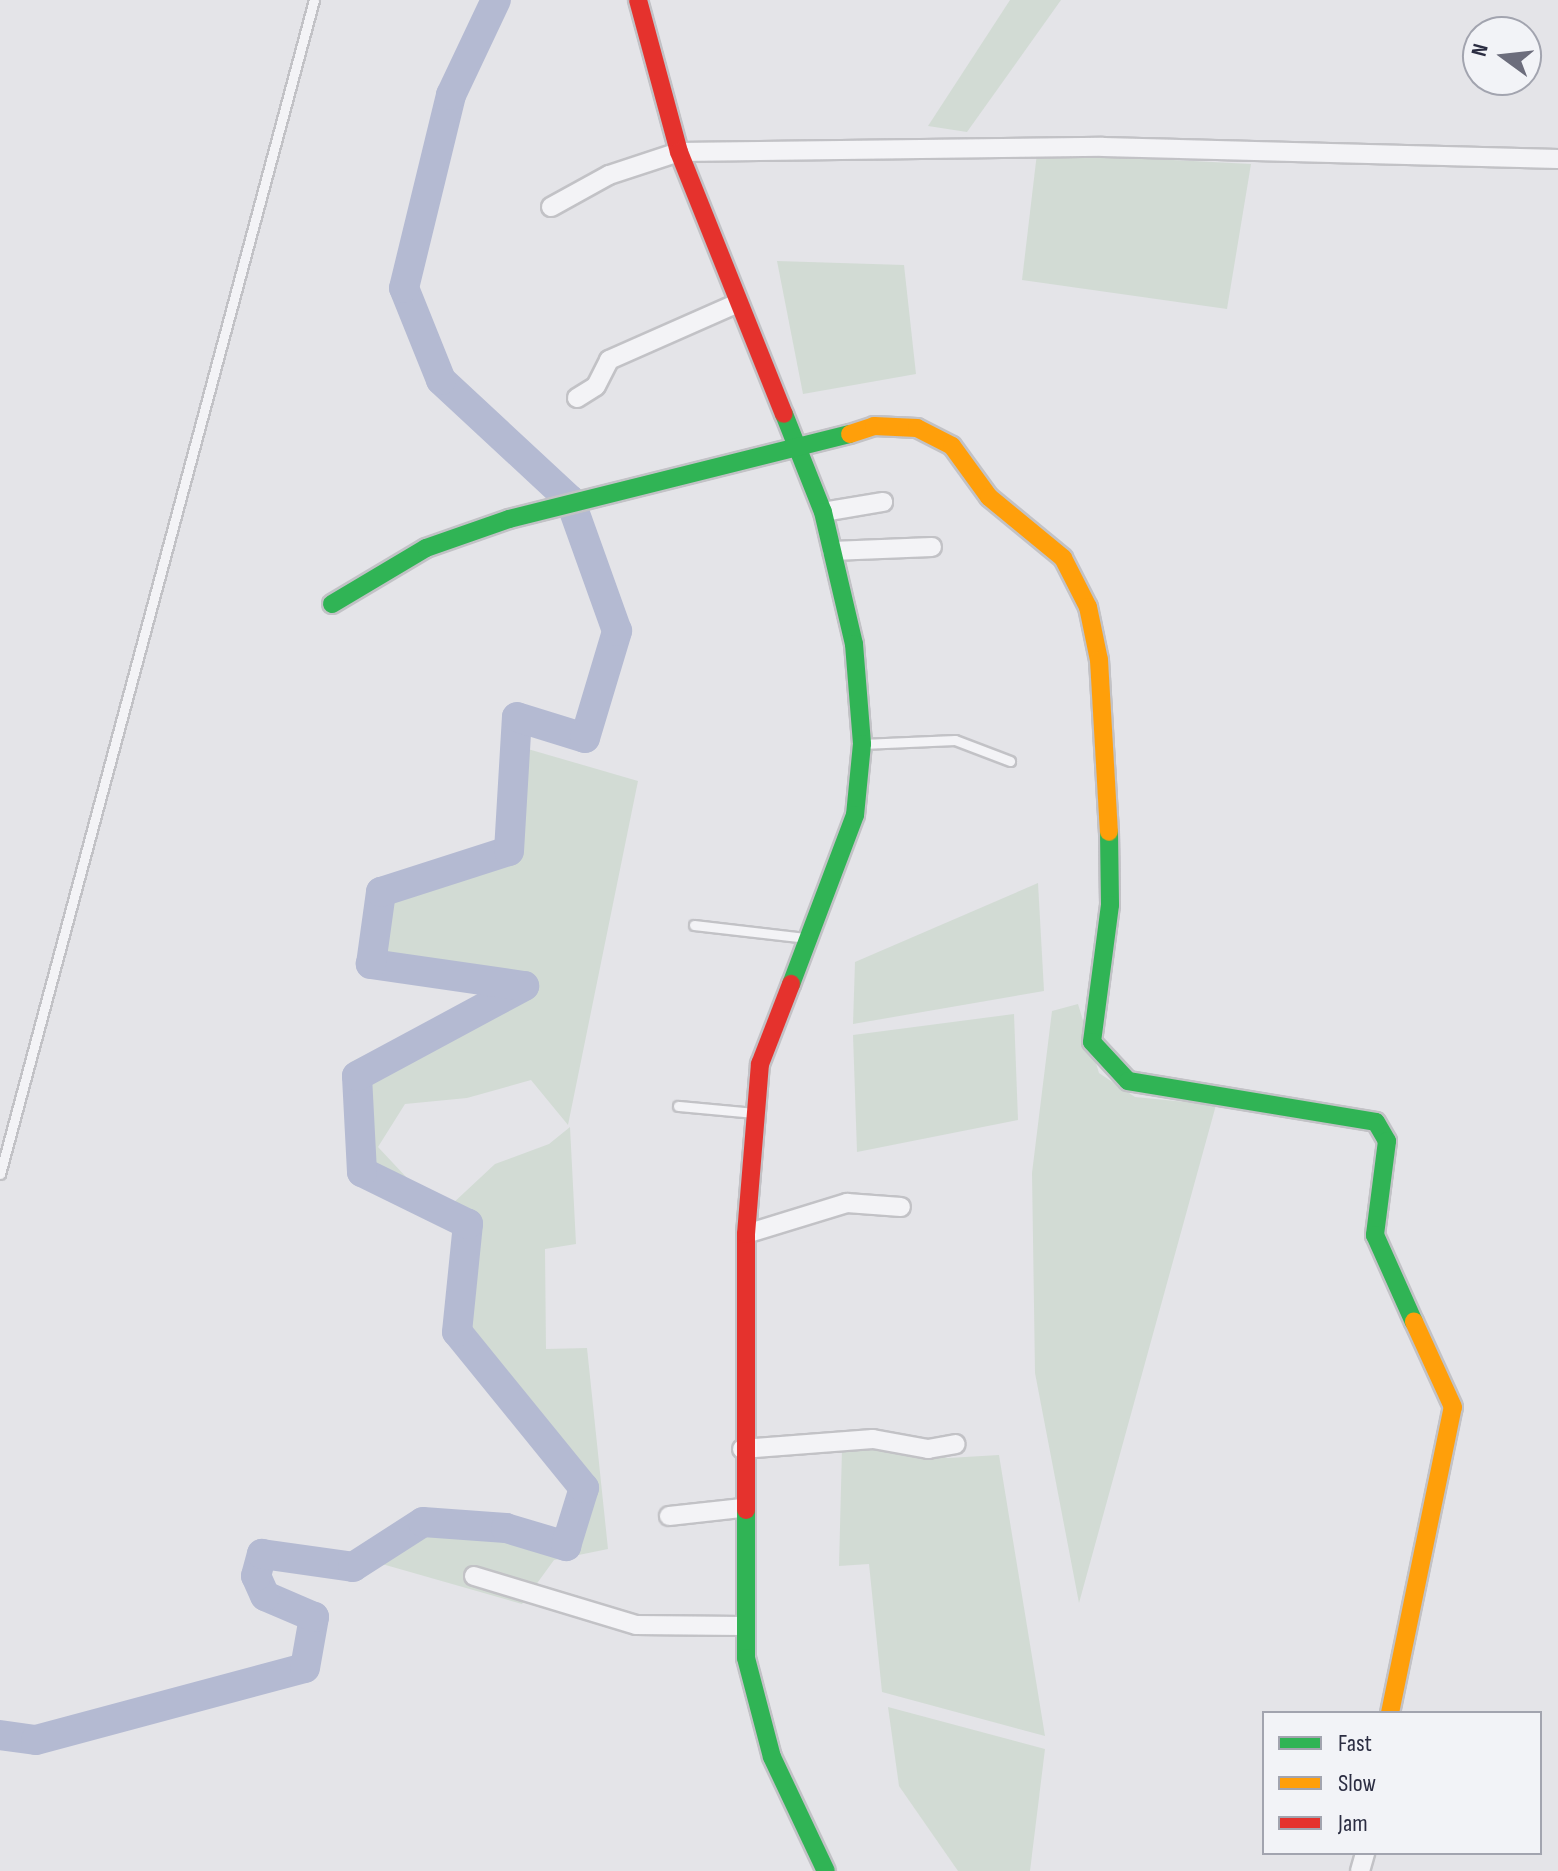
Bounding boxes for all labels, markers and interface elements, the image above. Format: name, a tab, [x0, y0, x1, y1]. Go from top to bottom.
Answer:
north arrow	[1462, 16, 1542, 96]
text: N	[1466, 41, 1495, 59]
legend	[1262, 1711, 1542, 1855]
text: Fast	[1338, 1729, 1372, 1758]
text: Slow	[1338, 1769, 1376, 1798]
text: Jam	[1338, 1809, 1368, 1838]

